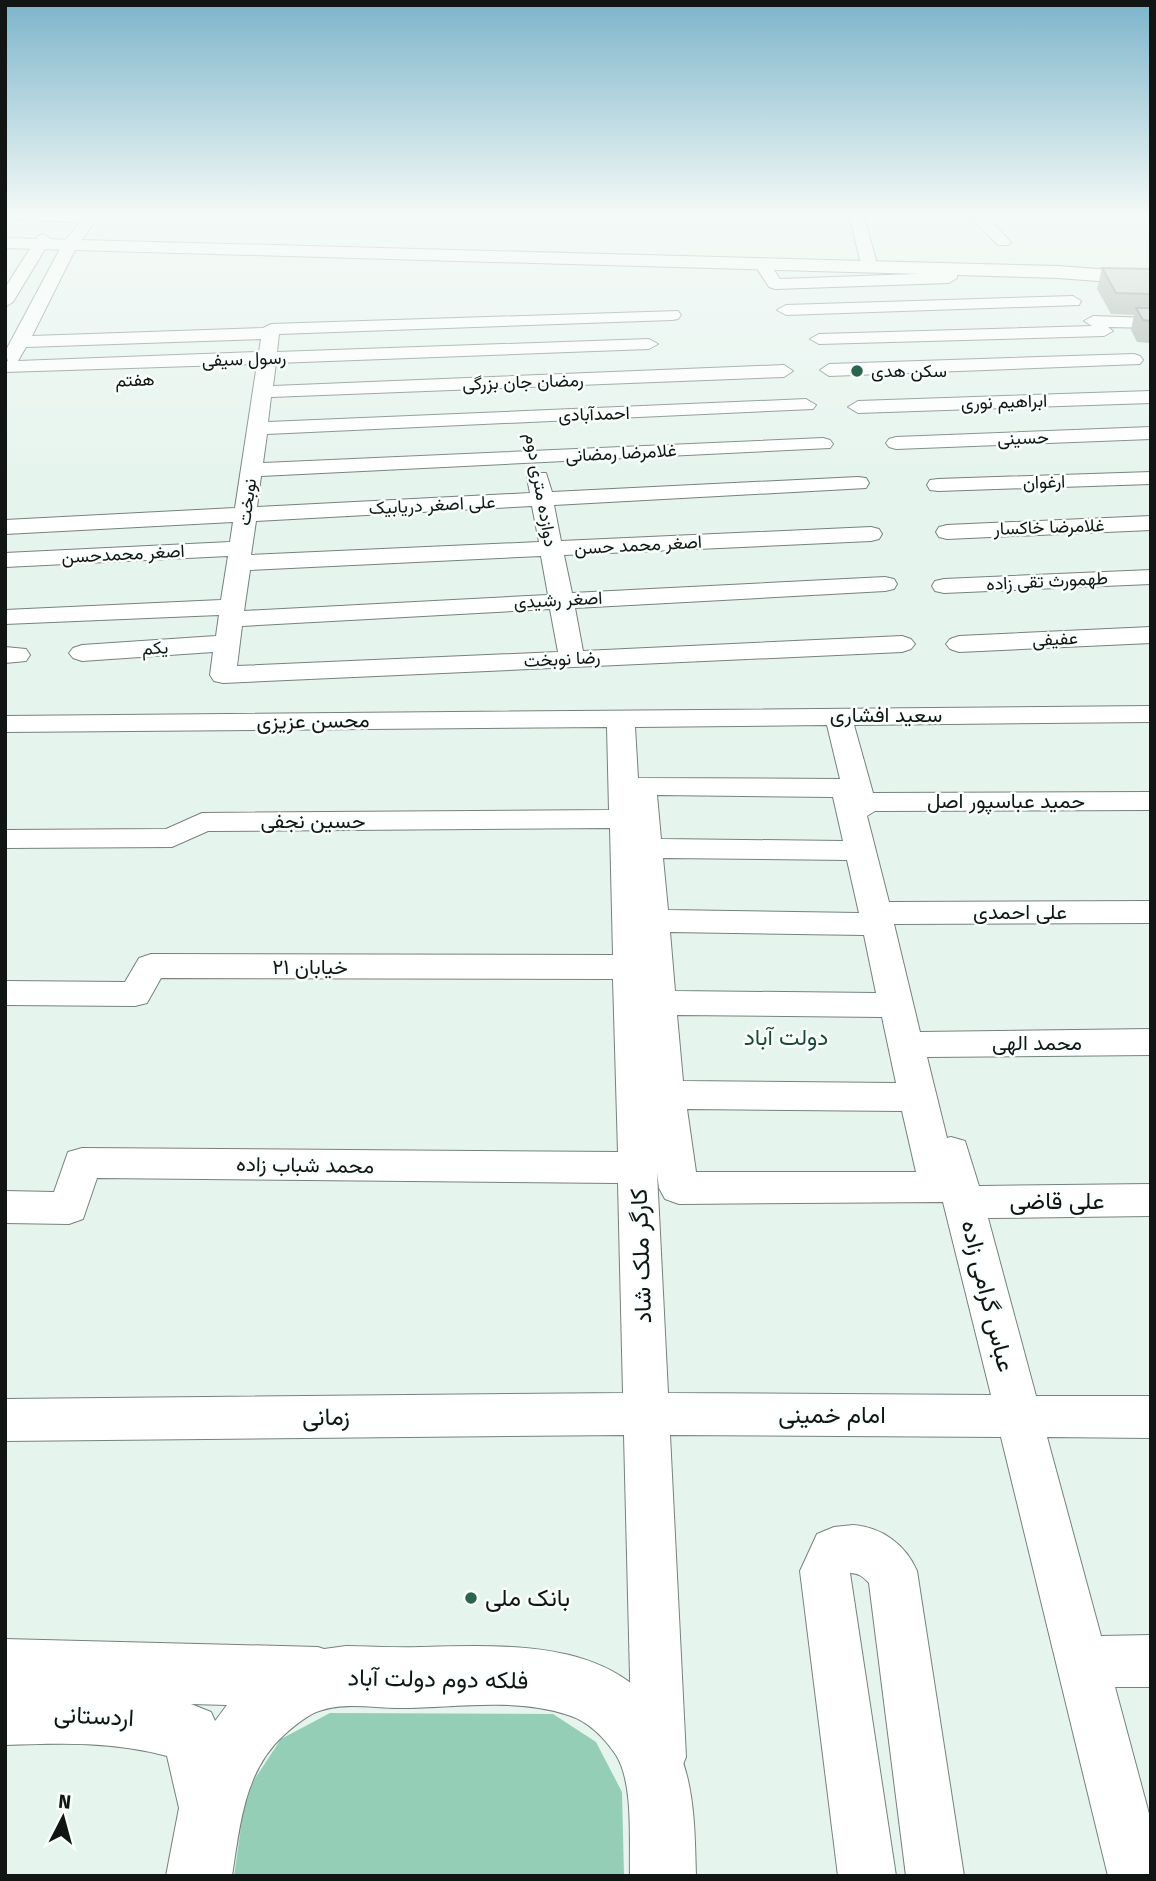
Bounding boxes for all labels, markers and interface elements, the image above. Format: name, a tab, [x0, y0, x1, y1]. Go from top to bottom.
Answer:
street label: رسول سیفی	[201, 347, 287, 371]
place label: سكن هدى	[871, 360, 947, 382]
marker: سكن هدى	[849, 363, 865, 379]
street label: هفتم	[115, 368, 155, 393]
street label: رمضان جان بزرگی	[462, 369, 584, 395]
street label: ابراهیم نوری	[960, 389, 1048, 416]
street label: احمدآبادی	[558, 402, 630, 426]
street label: حسینی	[997, 426, 1049, 450]
street label: دوازده متری دوم	[519, 431, 562, 549]
street label: غلامرضا رمضانی	[565, 439, 677, 467]
street label: ارغوان	[1022, 470, 1066, 494]
street label: نوبخت	[233, 477, 261, 527]
street label: علی اصغر دریابیک	[368, 491, 496, 519]
street label: غلامرضا خاکسار	[992, 514, 1105, 540]
street label: اصغر محمد حسن	[573, 531, 703, 559]
street label: اصغر محمدحسن	[61, 540, 185, 568]
street label: طهمورث تقی زاده	[986, 567, 1108, 595]
street label: اصغر رشیدی	[513, 587, 603, 613]
street label: عفیفی	[1032, 627, 1078, 651]
street label: یکم	[141, 636, 169, 661]
street label: رضا نوبخت	[523, 646, 601, 672]
street label: سعید افشاری	[830, 702, 942, 728]
street label: محسن عزیزی	[256, 707, 370, 735]
street label: حمید عباسپور اصل	[927, 788, 1085, 815]
street label: حسین نجفی	[260, 808, 366, 834]
street label: علی احمدی	[973, 899, 1067, 925]
street label: خیابان ۲۱	[272, 954, 348, 980]
district label: دولت آباد	[744, 1023, 828, 1051]
street label: محمد الهی	[992, 1030, 1082, 1056]
street label: محمد شباب زاده	[236, 1151, 374, 1179]
street label: علی قاضی	[1010, 1187, 1104, 1215]
street label: کارگر ملک شاد	[625, 1188, 658, 1324]
street label: عباس گرامی زاده	[955, 1217, 1020, 1375]
street label: امام خمینی	[778, 1401, 886, 1431]
street label: زمانی	[302, 1403, 350, 1432]
place label: بانک ملی	[485, 1584, 570, 1612]
marker: بانک ملی	[463, 1590, 479, 1606]
street label: فلکه دوم دولت آباد	[347, 1663, 529, 1697]
street label: اردستانی	[53, 1700, 135, 1733]
north arrow	[28, 1783, 98, 1853]
text: N	[57, 1789, 72, 1814]

